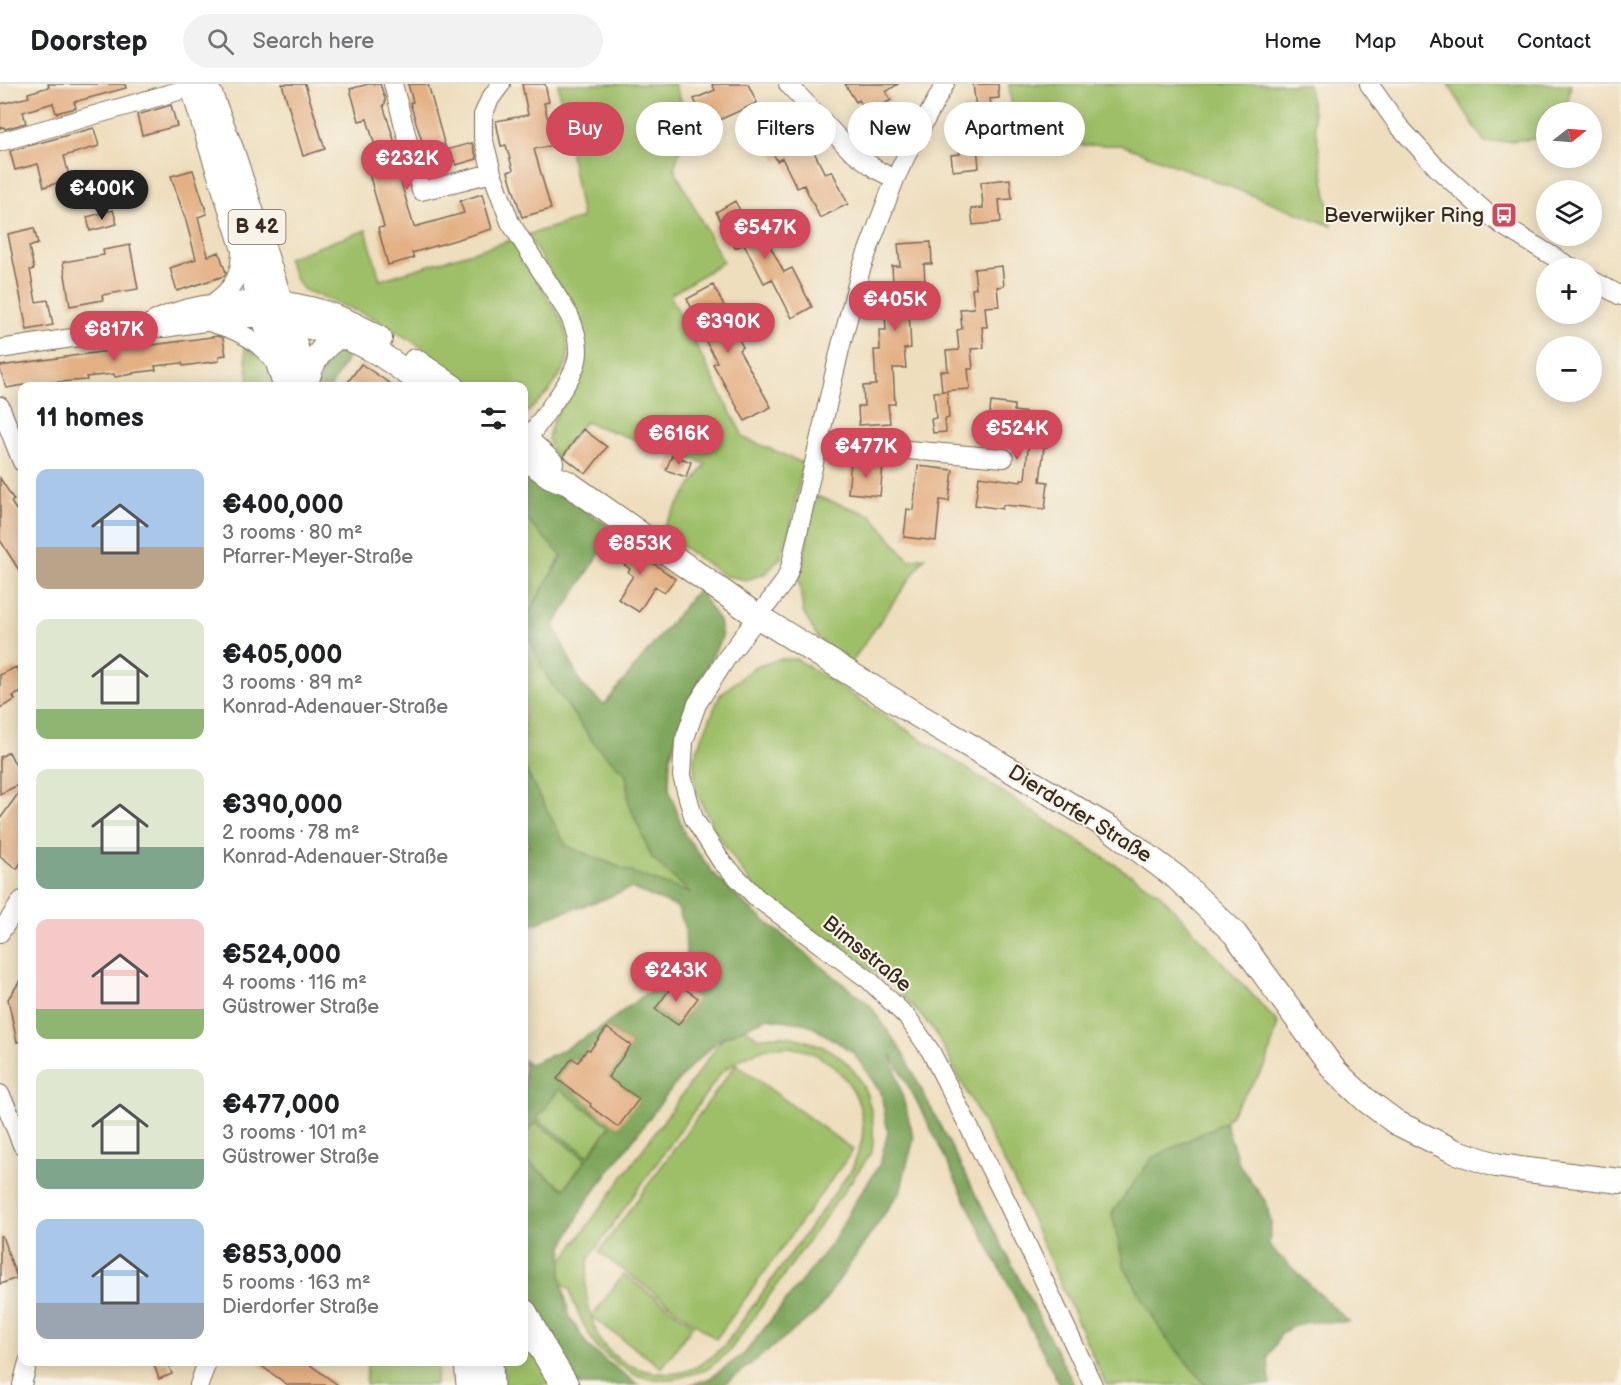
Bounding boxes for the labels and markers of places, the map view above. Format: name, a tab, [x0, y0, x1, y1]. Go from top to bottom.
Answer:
pin: €232K	[365, 140, 449, 191]
pin: €400K	[60, 170, 144, 221]
bus stop icon: Beverwijker Ring	[1489, 200, 1519, 230]
place label: Beverwijker Ring	[1324, 203, 1484, 228]
pin: €547K	[723, 209, 807, 260]
pin: €405K	[853, 281, 937, 332]
pin: €390K	[686, 303, 770, 354]
pin: €817K	[72, 311, 156, 362]
pin: €524K	[975, 410, 1059, 461]
pin: €616K	[637, 415, 721, 466]
pin: €477K	[824, 428, 908, 479]
pin: €853K	[598, 525, 682, 576]
pin: €243K	[634, 952, 718, 1003]

